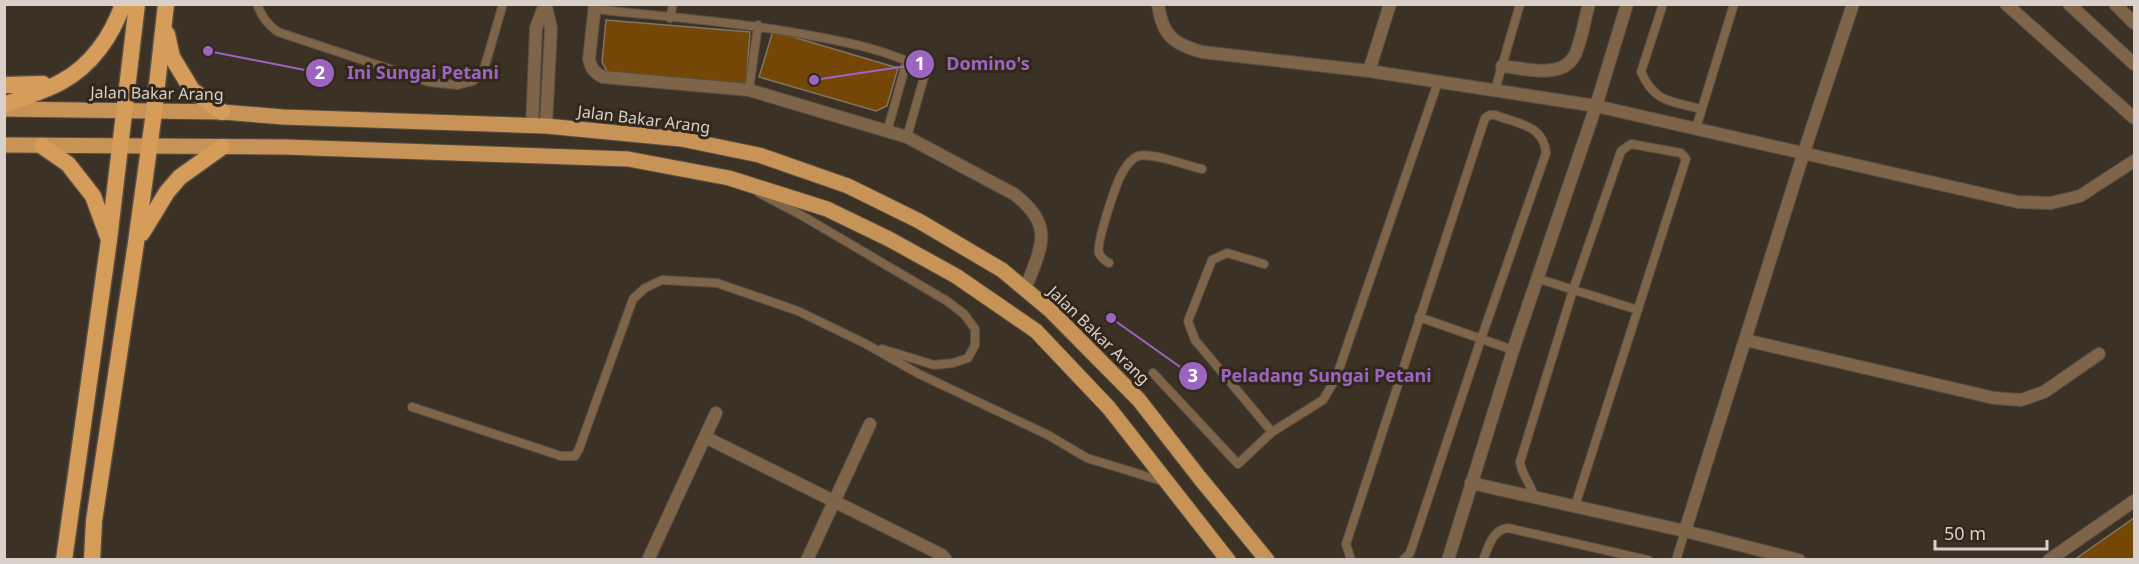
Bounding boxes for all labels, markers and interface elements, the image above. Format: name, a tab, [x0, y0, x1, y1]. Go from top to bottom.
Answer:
callout: Domino's	[905, 46, 1042, 82]
text: 1	[915, 51, 925, 75]
text: Domino's	[946, 51, 1030, 75]
callout: Ini Sungai Petani	[305, 55, 511, 91]
text: 2	[315, 60, 325, 84]
text: Ini Sungai Petani	[347, 60, 499, 84]
street label: Jalan Bakar Arang	[88, 81, 224, 105]
street label: Jalan Bakar Arang	[574, 100, 712, 138]
street label: Jalan Bakar Arang	[1042, 279, 1155, 389]
callout: Peladang Sungai Petani	[1178, 358, 1443, 394]
text: 3	[1188, 363, 1198, 387]
text: Peladang Sungai Petani	[1220, 363, 1432, 387]
scale bar	[1935, 513, 2048, 551]
text: 50 m	[1944, 521, 1986, 545]

